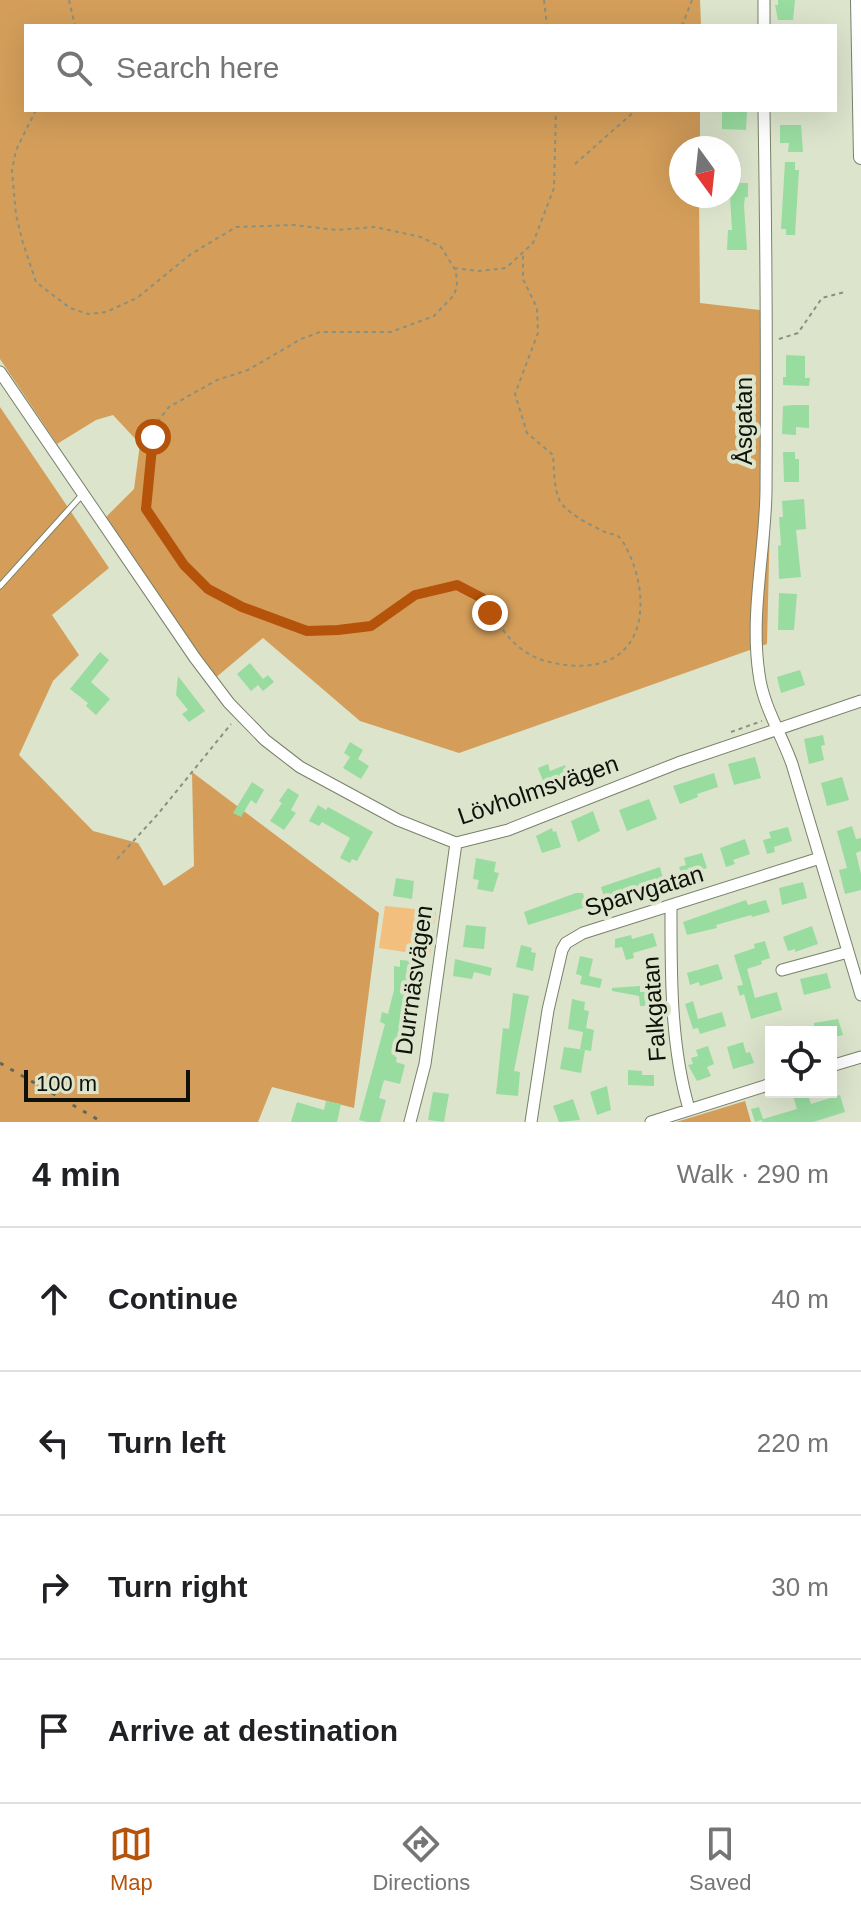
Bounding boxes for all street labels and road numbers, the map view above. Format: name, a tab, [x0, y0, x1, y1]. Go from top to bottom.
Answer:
street label: Åsgatan	[730, 377, 757, 465]
street label: Lövholmsvägen	[454, 749, 622, 830]
street label: Sparvgatan	[581, 860, 707, 921]
street label: Durrnäsvägen	[390, 903, 437, 1056]
street label: Falkgatan	[636, 956, 671, 1063]

